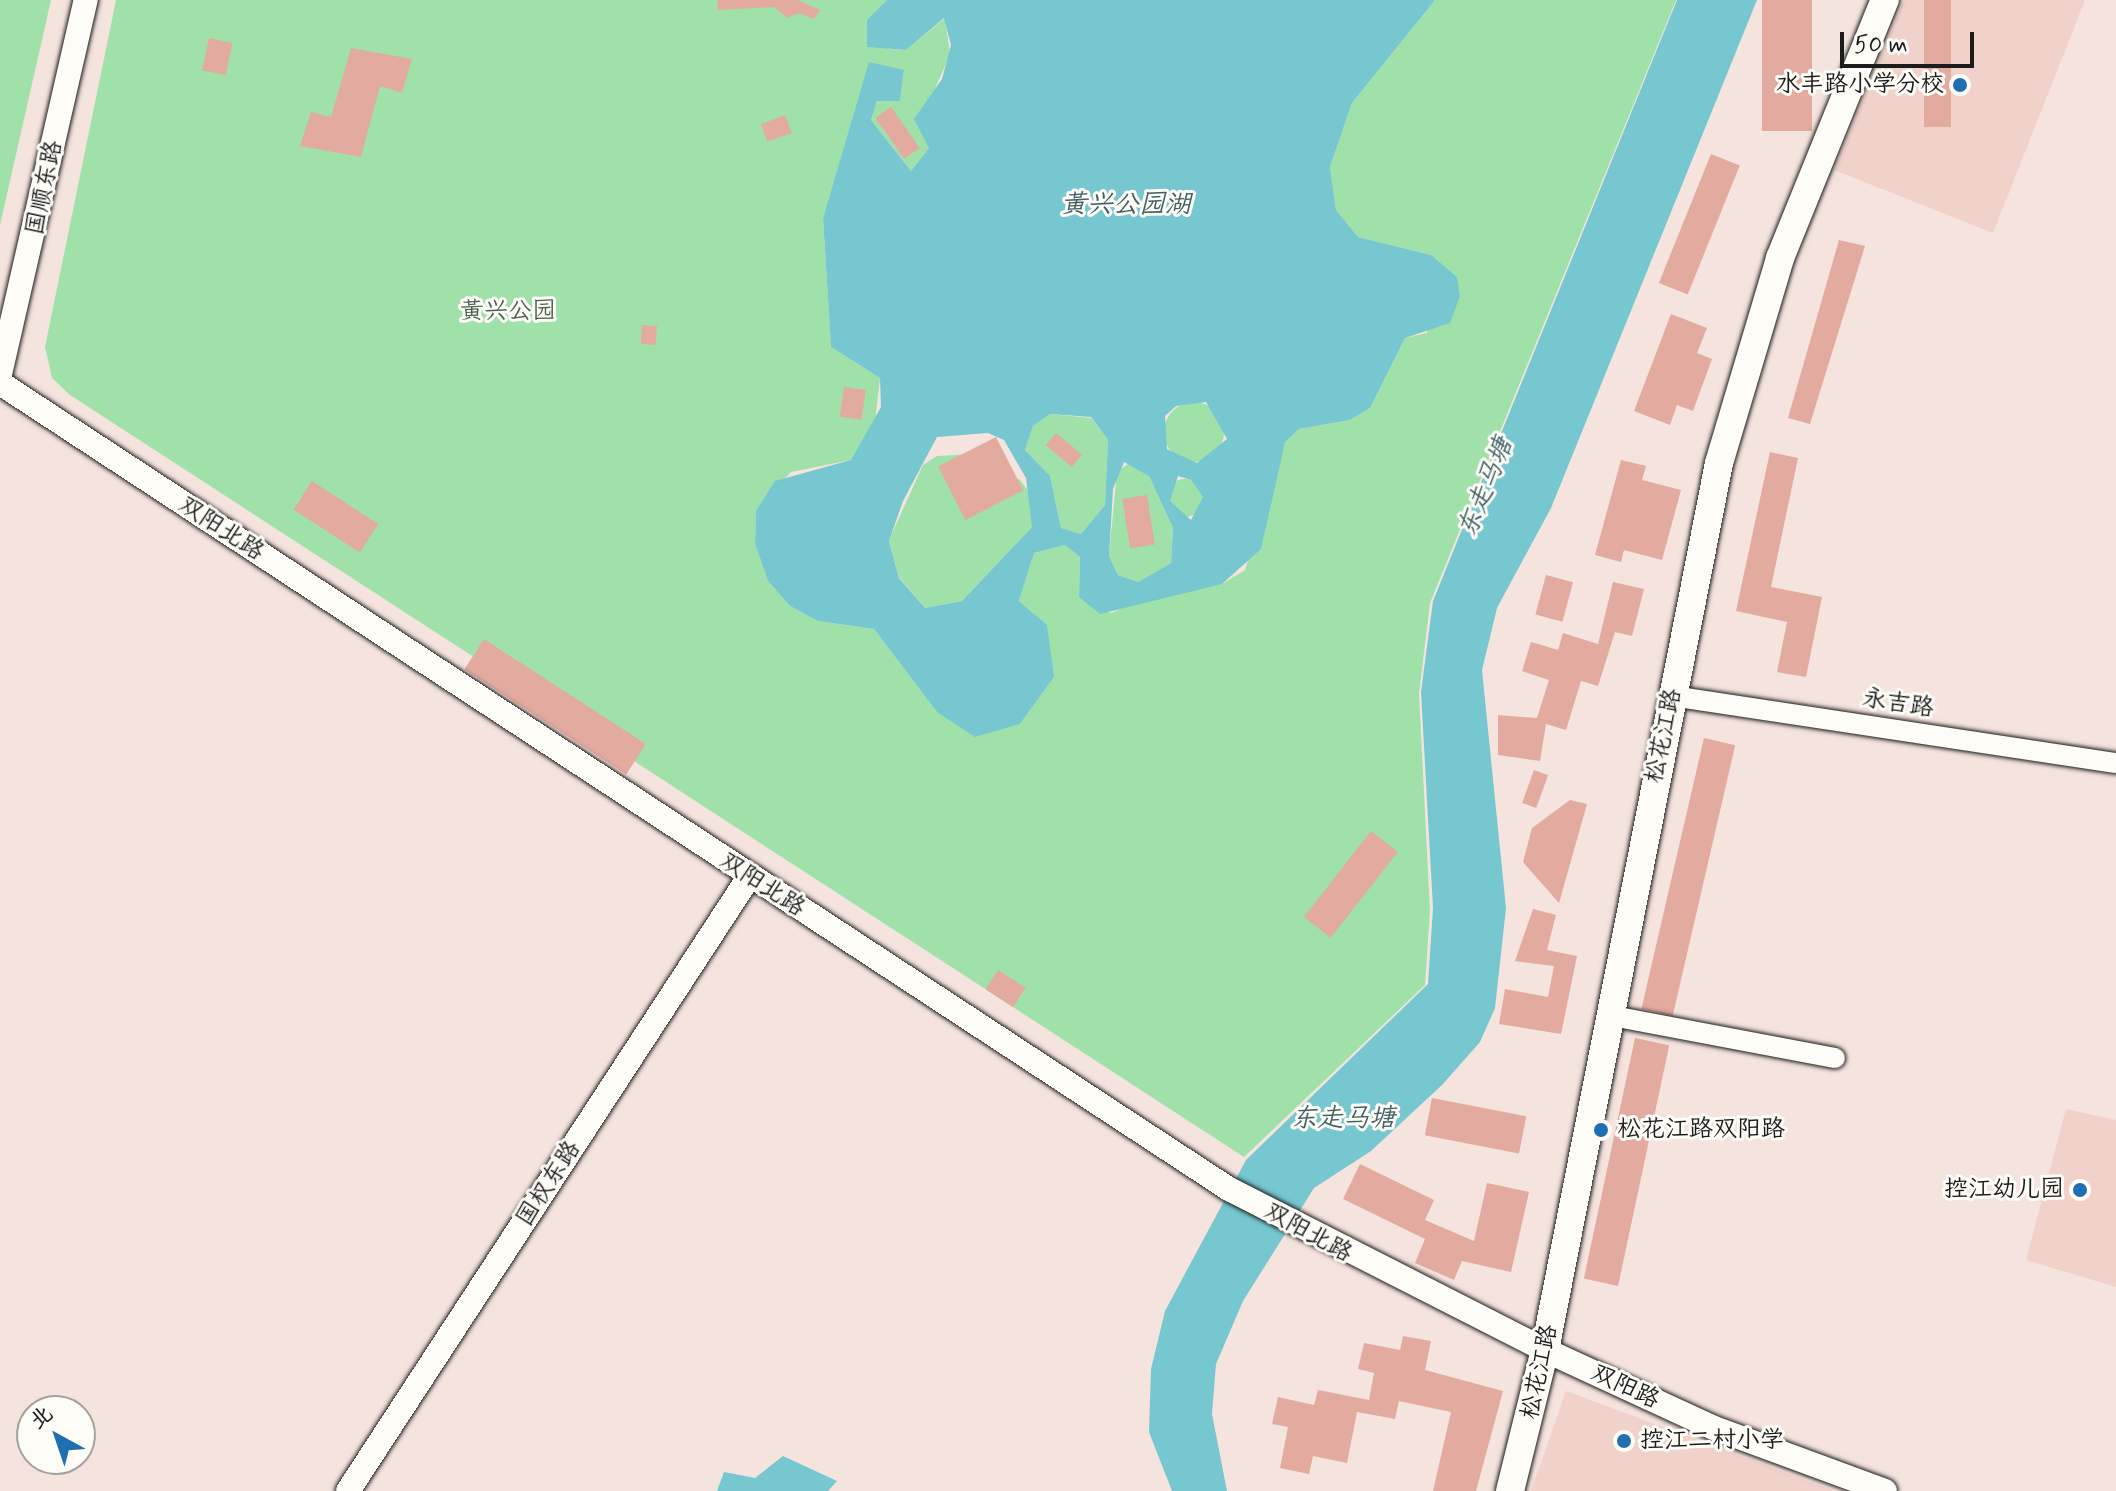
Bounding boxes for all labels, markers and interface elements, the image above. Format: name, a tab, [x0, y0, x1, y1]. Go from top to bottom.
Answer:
scale bar	[1844, 16, 1978, 66]
text: 50 m	[1854, 30, 1908, 61]
place label: 水丰路小学分校	[1776, 71, 1944, 99]
marker: 水丰路小学分校	[1951, 76, 1969, 94]
street label: 国顺东路	[21, 138, 69, 238]
water label: 黄兴公园湖	[1061, 190, 1191, 222]
park label: 黄兴公园	[460, 298, 556, 326]
water label: 东走马塘	[1453, 434, 1521, 542]
street label: 双阳北路	[173, 491, 269, 567]
street label: 永吉路	[1860, 684, 1936, 724]
street label: 松花江路	[1640, 686, 1688, 786]
street label: 双阳北路	[714, 847, 810, 923]
water label: 东走马塘	[1291, 1104, 1395, 1136]
place label: 松花江路双阳路	[1617, 1116, 1785, 1144]
marker: 松花江路双阳路	[1592, 1121, 1610, 1139]
street label: 国权东路	[511, 1136, 587, 1232]
place label: 控江幼儿园	[1944, 1176, 2064, 1204]
marker: 控江幼儿园	[2071, 1181, 2089, 1199]
street label: 双阳北路	[1259, 1197, 1357, 1269]
street label: 松花江路	[1516, 1322, 1564, 1422]
street label: 双阳路	[1586, 1359, 1664, 1415]
north arrow	[16, 1395, 96, 1475]
text: 北	[24, 1400, 59, 1436]
place label: 控江二村小学	[1640, 1427, 1784, 1455]
marker: 控江二村小学	[1615, 1432, 1633, 1450]

